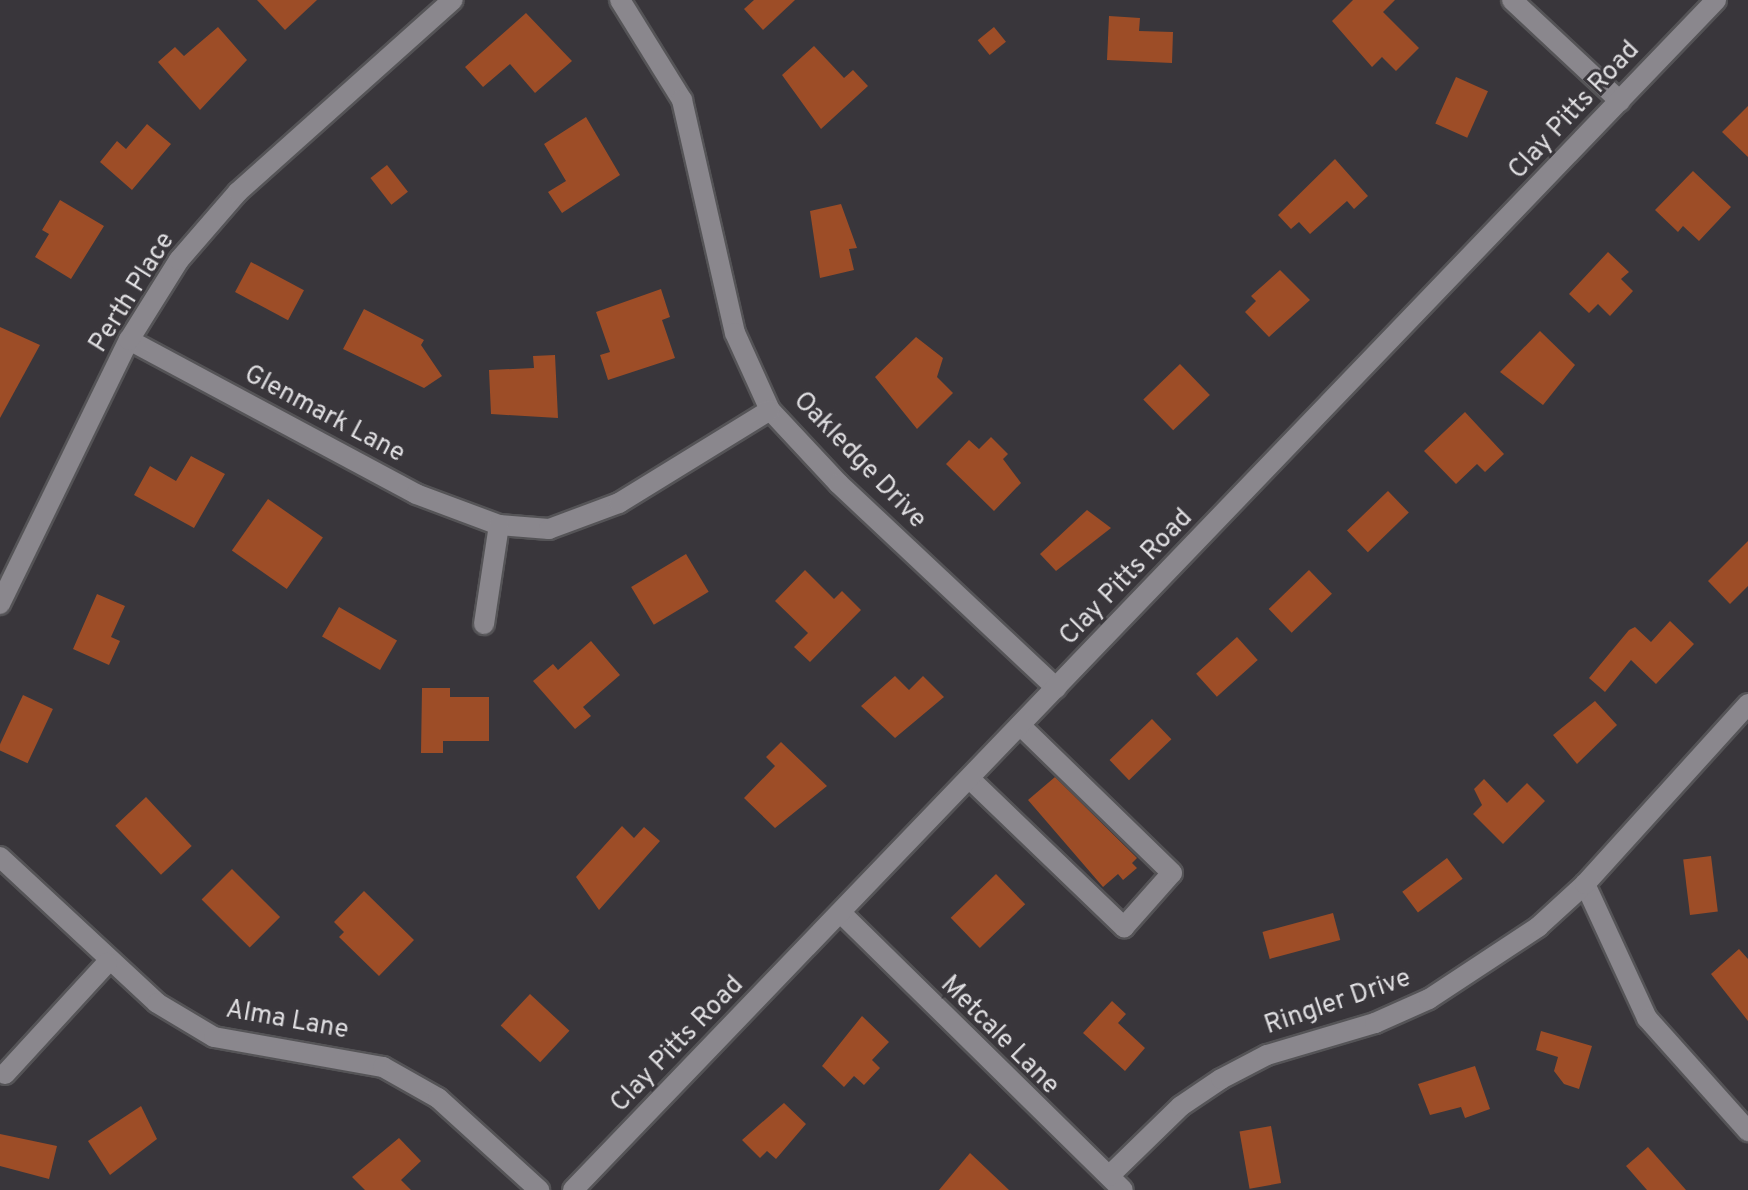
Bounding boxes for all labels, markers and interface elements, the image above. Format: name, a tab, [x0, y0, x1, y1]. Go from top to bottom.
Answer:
street label: Clay Pitts Road	[1503, 35, 1647, 187]
street label: Perth Place	[84, 227, 182, 359]
street label: Glenmark Lane	[238, 360, 410, 470]
street label: Oakledge Drive	[786, 386, 932, 536]
street label: Clay Pitts Road	[1054, 503, 1200, 653]
street label: Ringler Drive	[1261, 963, 1415, 1043]
street label: Clay Pitts Road	[605, 970, 751, 1120]
street label: Metcale Lane	[933, 970, 1065, 1102]
street label: Alma Lane	[223, 995, 351, 1047]

